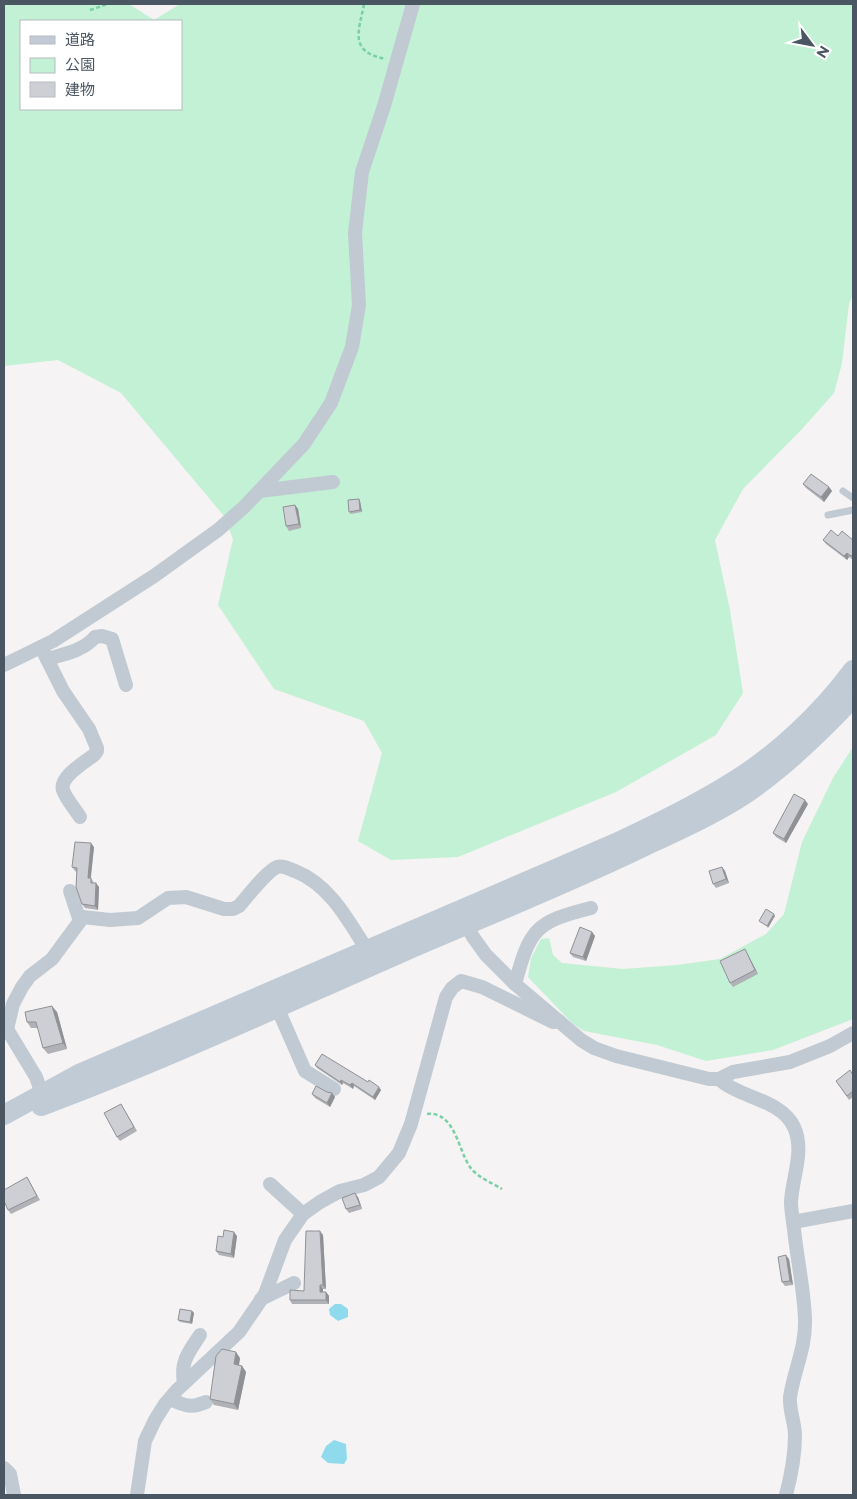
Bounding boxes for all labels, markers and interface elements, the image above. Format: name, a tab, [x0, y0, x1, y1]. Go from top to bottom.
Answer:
legend	[20, 20, 182, 110]
north arrow	[787, 20, 837, 70]
text: 道路	[65, 30, 95, 49]
text: N	[812, 42, 834, 61]
text: 公園	[65, 55, 95, 74]
text: 建物	[65, 80, 95, 99]

